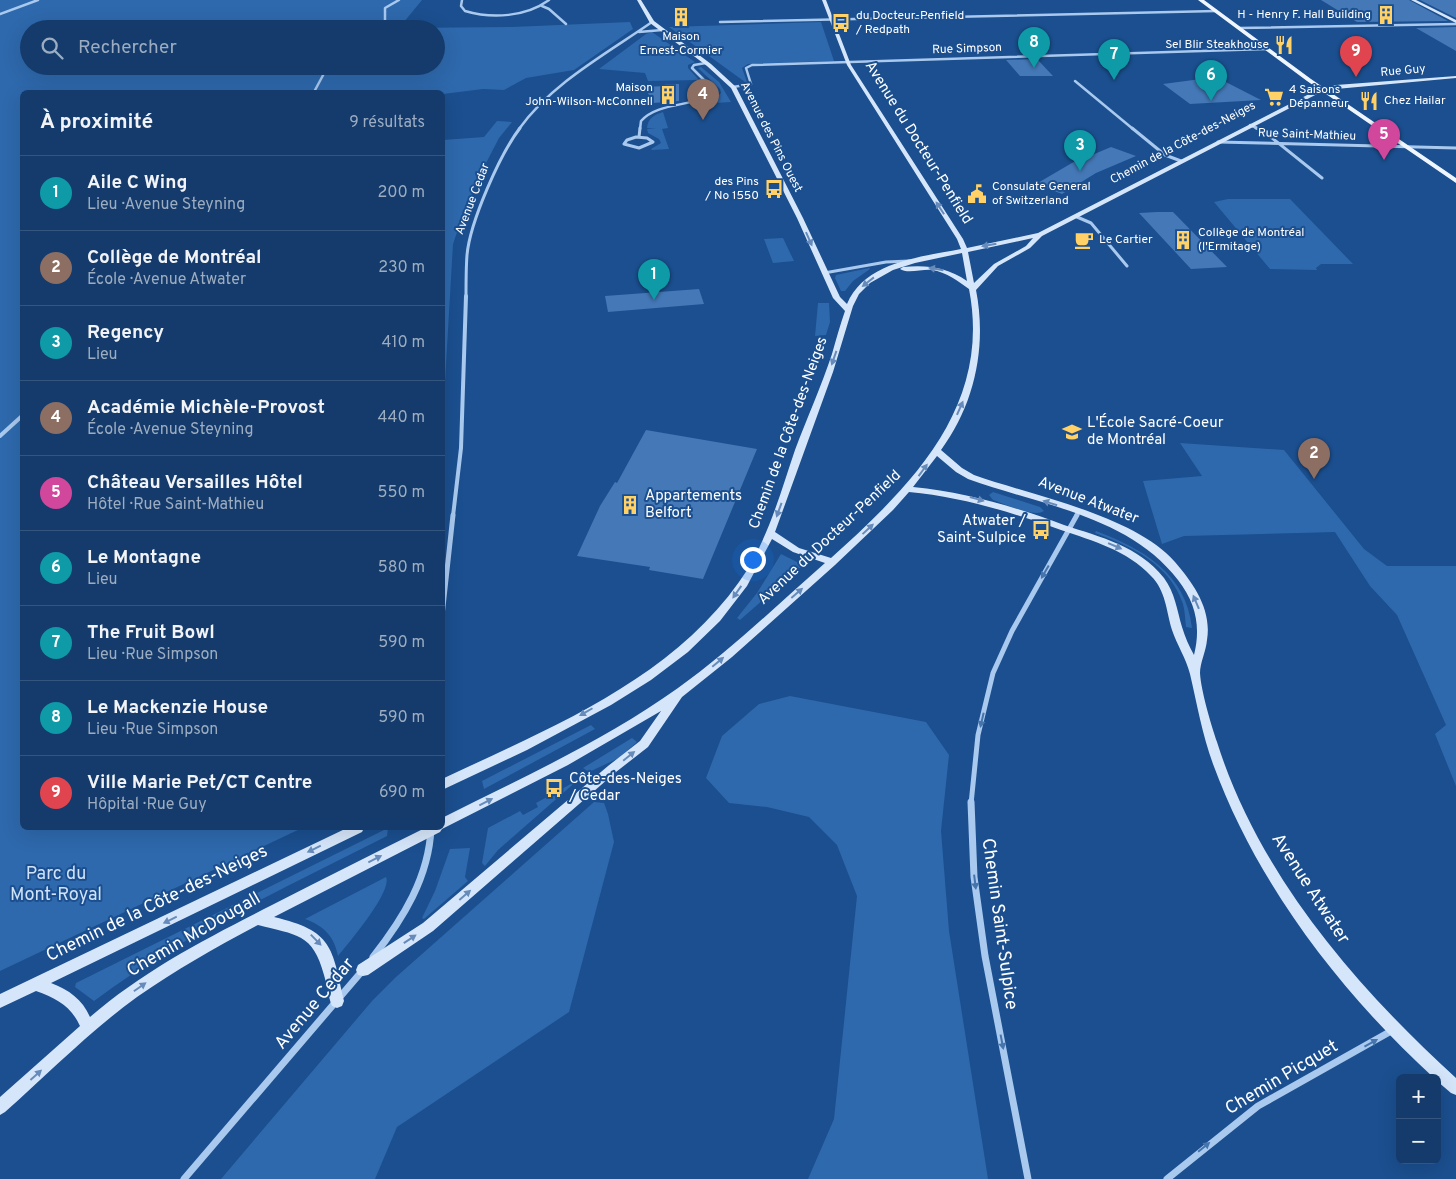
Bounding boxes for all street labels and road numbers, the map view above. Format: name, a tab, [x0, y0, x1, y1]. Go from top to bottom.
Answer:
street label: Rue Simpson	[932, 40, 1002, 58]
street label: Avenue du Docteur-Penfield	[860, 58, 976, 228]
street label: Rue Guy	[1380, 61, 1426, 81]
street label: Avenue des Pins Ouest	[736, 79, 806, 195]
street label: Chemin de la Côte-des-Neiges	[1108, 98, 1258, 188]
street label: Rue Saint-Mathieu	[1258, 125, 1356, 145]
street label: Avenue Cedar	[452, 161, 494, 237]
street label: Chemin de la Côte-des-Neiges	[745, 334, 833, 532]
street label: Avenue du Docteur-Penfield	[754, 467, 906, 609]
street label: Avenue Atwater	[1035, 473, 1141, 529]
street label: Avenue Atwater	[1266, 829, 1354, 949]
street label: Chemin Saint-Sulpice	[976, 837, 1022, 1011]
street label: Chemin de la Côte-des-Neiges	[42, 840, 272, 968]
street label: Chemin McDougall	[123, 887, 265, 983]
street label: Avenue Cedar	[270, 953, 360, 1055]
street label: Chemin Picquet	[1221, 1035, 1343, 1121]

